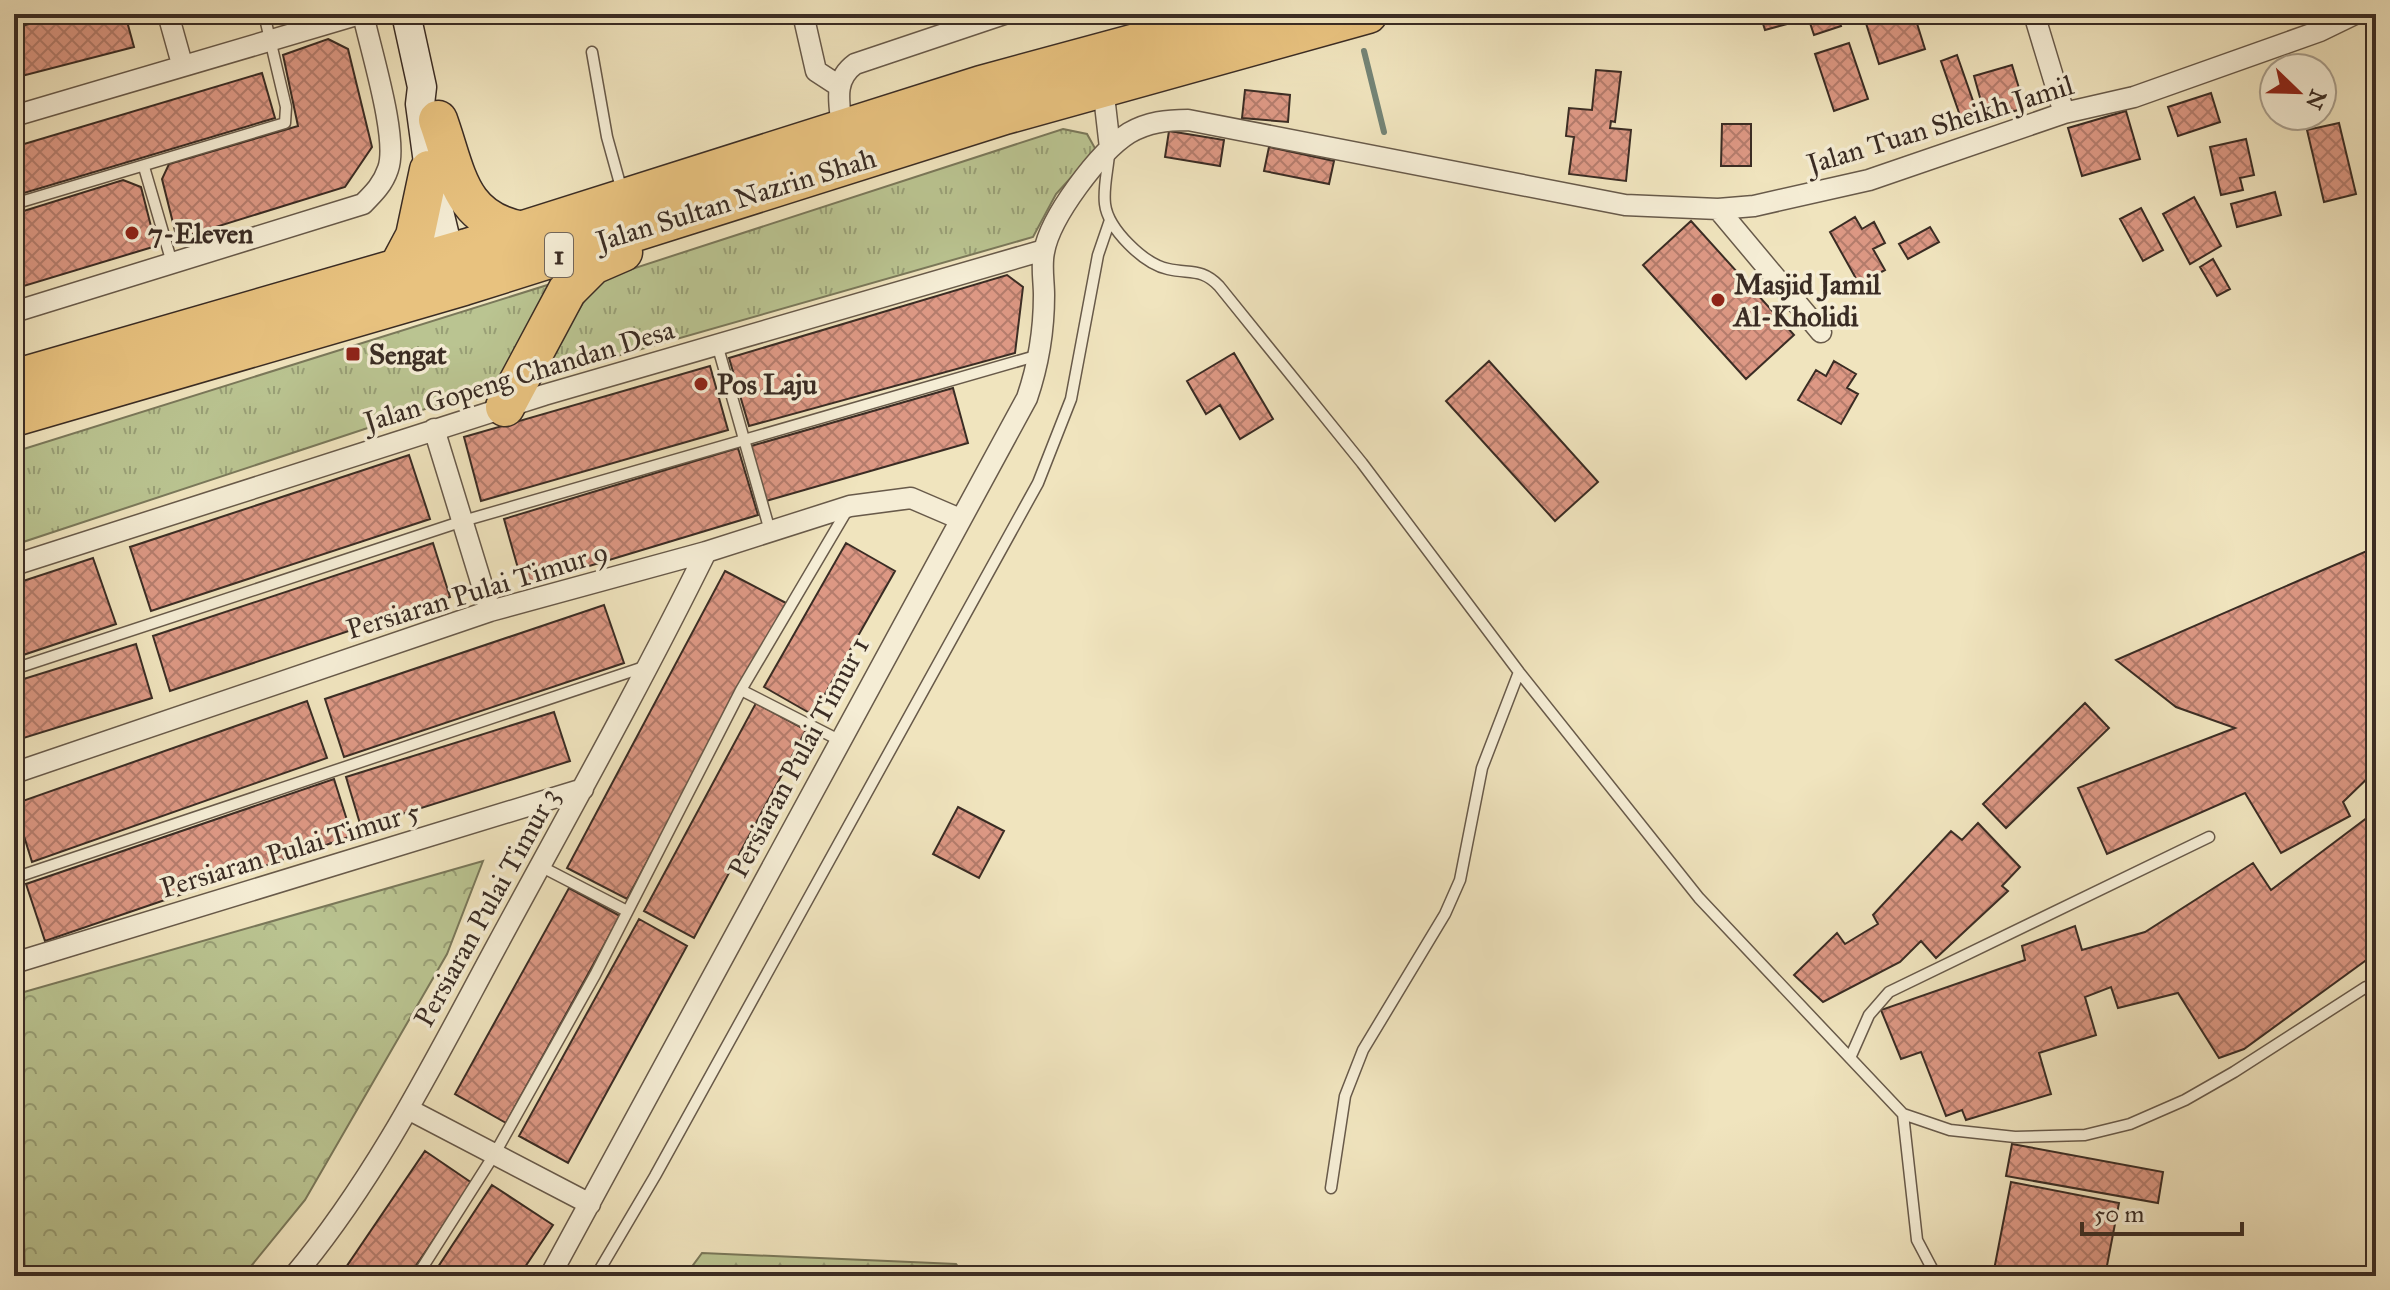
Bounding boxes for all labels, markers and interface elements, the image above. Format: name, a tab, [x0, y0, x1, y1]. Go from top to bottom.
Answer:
north arrow	[2258, 52, 2338, 132]
street label: Jalan Tuan Sheikh Jamil	[1800, 67, 2078, 183]
text: N	[2300, 86, 2332, 114]
street label: Jalan Sultan Nazrin Shah	[589, 140, 881, 260]
place label: 7-Eleven	[148, 216, 253, 251]
marker: 7-Eleven	[123, 224, 141, 242]
road number: 1	[545, 233, 573, 277]
place label: Masjid Jamil Al-Kholidi	[1732, 267, 1881, 334]
marker: Masjid Jamil Al-Kholidi	[1709, 291, 1727, 309]
street label: Jalan Gopeng Chandan Desa	[357, 312, 679, 440]
place label: Sengat	[369, 337, 447, 372]
marker: Sengat	[344, 345, 362, 363]
place label: Pos Laju	[717, 367, 817, 402]
marker: Pos Laju	[692, 375, 710, 393]
street label: Persiaran Pulai Timur 9	[342, 534, 612, 647]
street label: Persiaran Pulai Timur 1	[720, 631, 877, 884]
street label: Persiaran Pulai Timur 3	[406, 782, 567, 1033]
street label: Persiaran Pulai Timur 5	[156, 793, 424, 906]
scale bar	[2082, 1186, 2242, 1236]
text: 50 m	[2094, 1199, 2144, 1229]

